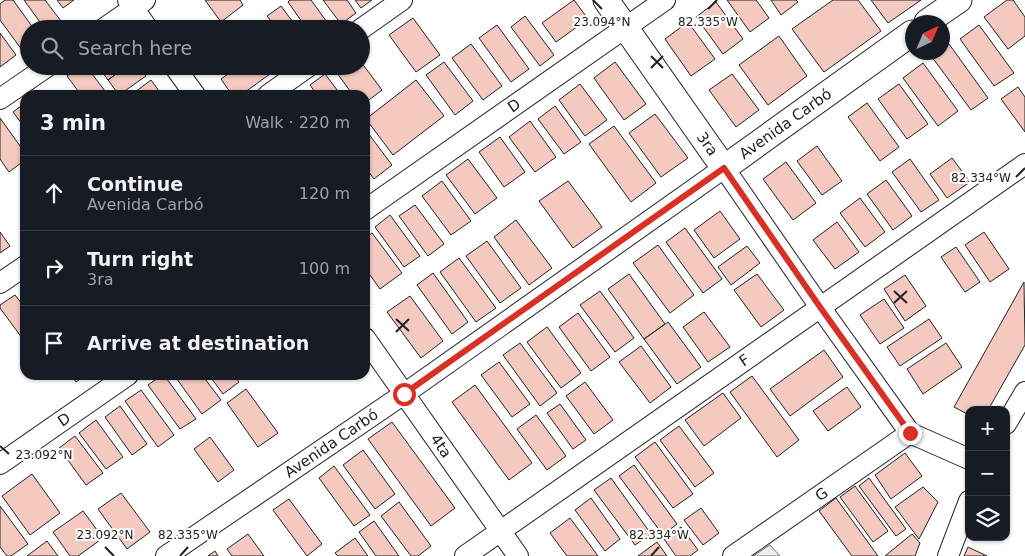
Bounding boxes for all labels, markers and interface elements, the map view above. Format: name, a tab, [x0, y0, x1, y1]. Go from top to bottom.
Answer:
text: 23.094°N	[574, 15, 630, 29]
text: 82.335°W	[678, 15, 738, 29]
north arrow	[905, 15, 950, 60]
search box	[20, 20, 370, 75]
icon: search	[38, 34, 66, 62]
text: Search here	[78, 37, 192, 59]
street label: Avenida Carbó	[736, 85, 835, 163]
street label: D	[504, 95, 524, 116]
text: 3 min	[40, 111, 106, 135]
text: Walk · 220 m	[245, 113, 350, 132]
street label: 3ra	[693, 129, 722, 159]
text: 82.334°W	[951, 171, 1011, 185]
text: Continue	[87, 173, 183, 195]
icon: ahead	[40, 179, 68, 207]
text: 120 m	[299, 184, 350, 203]
text: Avenida Carbó	[87, 195, 203, 214]
text: Turn right	[87, 248, 193, 270]
icon: right	[40, 254, 68, 282]
text: 100 m	[299, 259, 350, 278]
text: 3ra	[87, 270, 114, 289]
icon: arrive	[40, 329, 68, 357]
text: Arrive at destination	[87, 332, 309, 354]
street label: F	[736, 351, 753, 370]
route start	[393, 383, 416, 406]
street label: Avenida Carbó	[281, 405, 382, 482]
map controls	[965, 406, 1010, 541]
button: +	[965, 406, 1010, 451]
street label: D	[54, 409, 74, 430]
route end	[899, 422, 922, 445]
street label: 4ta	[426, 431, 455, 461]
text: 23.092°N	[16, 448, 72, 462]
button: −	[965, 451, 1010, 496]
street label: G	[812, 484, 832, 505]
button: layers	[965, 496, 1010, 541]
text: 23.092°N	[77, 528, 133, 542]
text: 82.335°W	[158, 528, 218, 542]
text: 82.334°W	[629, 528, 689, 542]

